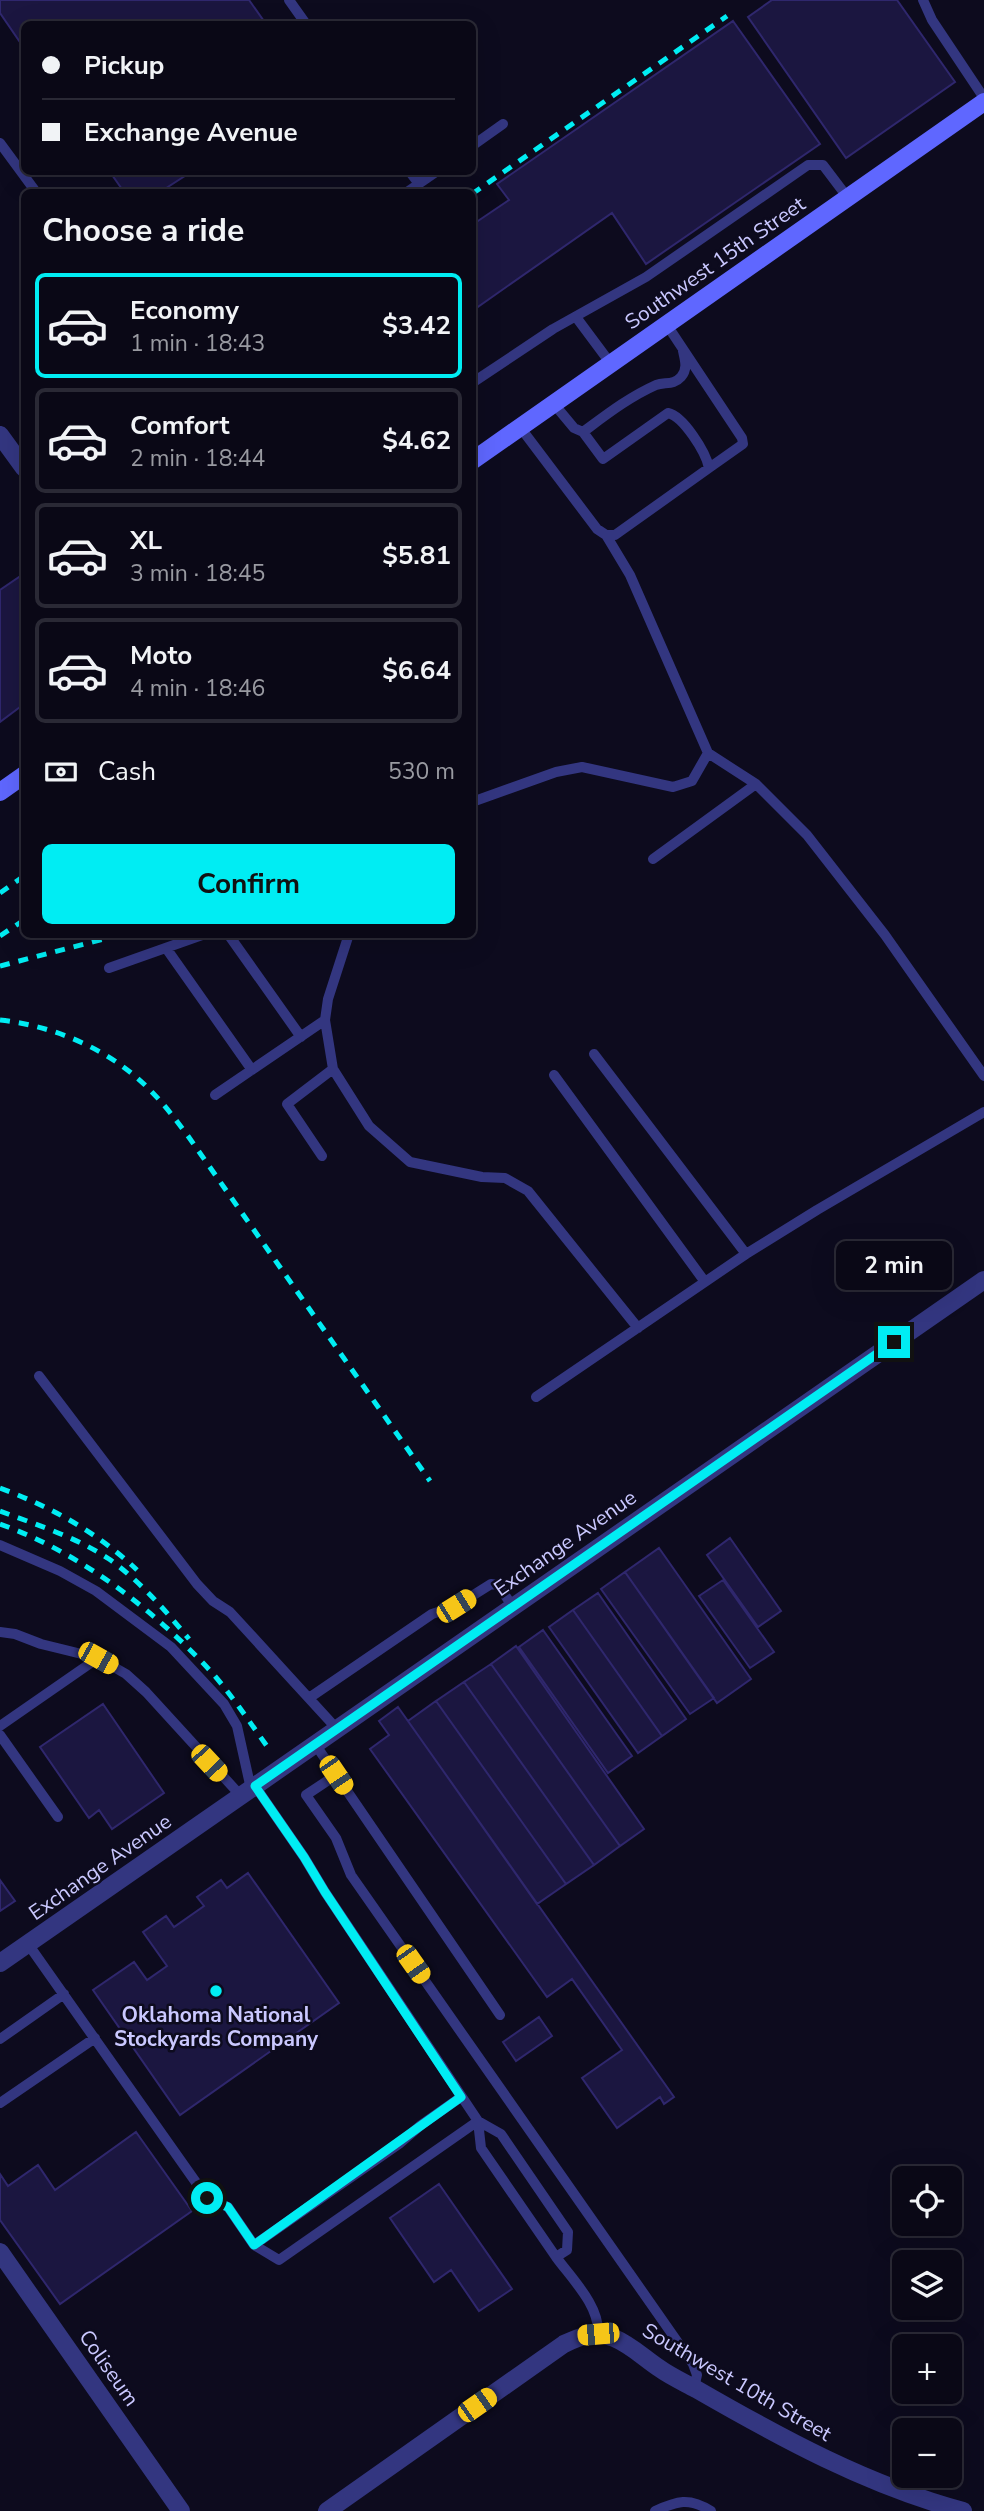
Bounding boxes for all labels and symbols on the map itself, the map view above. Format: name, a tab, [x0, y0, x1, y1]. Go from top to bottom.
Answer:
street label: Southwest 15th Street	[619, 190, 811, 336]
callout: 2 min	[836, 1240, 952, 1290]
route end	[878, 1326, 910, 1358]
street label: Exchange Avenue	[488, 1483, 642, 1603]
car	[433, 1586, 480, 1626]
car	[75, 1639, 122, 1677]
car	[187, 1740, 232, 1786]
car	[316, 1752, 357, 1798]
street label: Exchange Avenue	[23, 1807, 177, 1927]
car	[393, 1941, 434, 1987]
marker: Oklahoma National Stockyards Company	[208, 1983, 224, 1999]
place label: Oklahoma National Stockyards Company	[114, 2001, 319, 2053]
route start	[191, 2182, 223, 2214]
street label: Southwest 10th Street	[637, 2316, 837, 2448]
car	[577, 2322, 620, 2346]
street label: Coliseum	[73, 2324, 145, 2412]
car	[454, 2384, 501, 2426]

